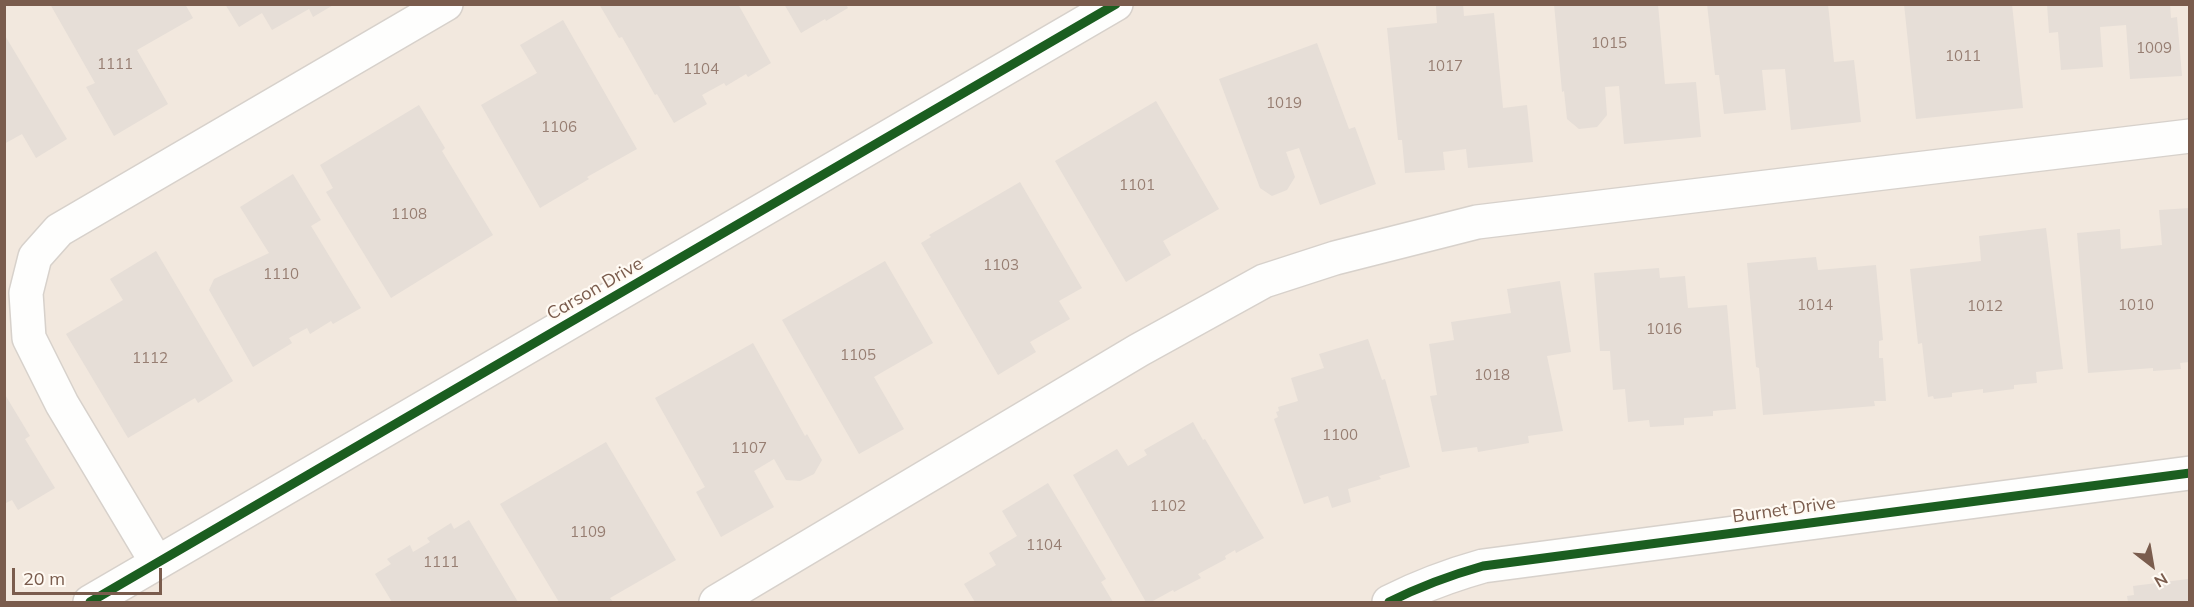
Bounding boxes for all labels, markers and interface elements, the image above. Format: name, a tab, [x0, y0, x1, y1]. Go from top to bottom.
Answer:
house number: 1015	[1591, 34, 1627, 52]
house number: 1009	[2136, 39, 2172, 57]
house number: 1011	[1945, 47, 1981, 65]
house number: 1111	[97, 55, 133, 73]
house number: 1017	[1427, 57, 1463, 75]
house number: 1104	[683, 60, 719, 78]
house number: 1019	[1266, 94, 1302, 112]
house number: 1106	[541, 118, 577, 136]
house number: 1101	[1119, 176, 1155, 194]
house number: 1108	[391, 205, 427, 223]
street label: Carson Drive	[543, 253, 647, 325]
house number: 1103	[983, 256, 1019, 274]
house number: 1110	[263, 265, 299, 283]
house number: 1014	[1797, 296, 1833, 314]
house number: 1010	[2118, 296, 2154, 314]
house number: 1012	[1967, 297, 2003, 315]
house number: 1016	[1646, 320, 1682, 338]
house number: 1105	[840, 346, 876, 364]
house number: 1112	[132, 349, 168, 367]
house number: 1018	[1474, 366, 1510, 384]
house number: 1100	[1322, 426, 1358, 444]
house number: 1107	[731, 439, 767, 457]
street label: Burnet Drive	[1731, 492, 1837, 528]
house number: 1102	[1150, 497, 1186, 515]
house number: 1109	[570, 523, 606, 541]
north arrow	[2122, 535, 2182, 595]
house number: 1104	[1026, 536, 1062, 554]
house number: 1111	[423, 553, 459, 571]
scale bar	[15, 556, 165, 594]
text: 20 m	[23, 567, 65, 590]
text: N	[2151, 569, 2172, 592]

